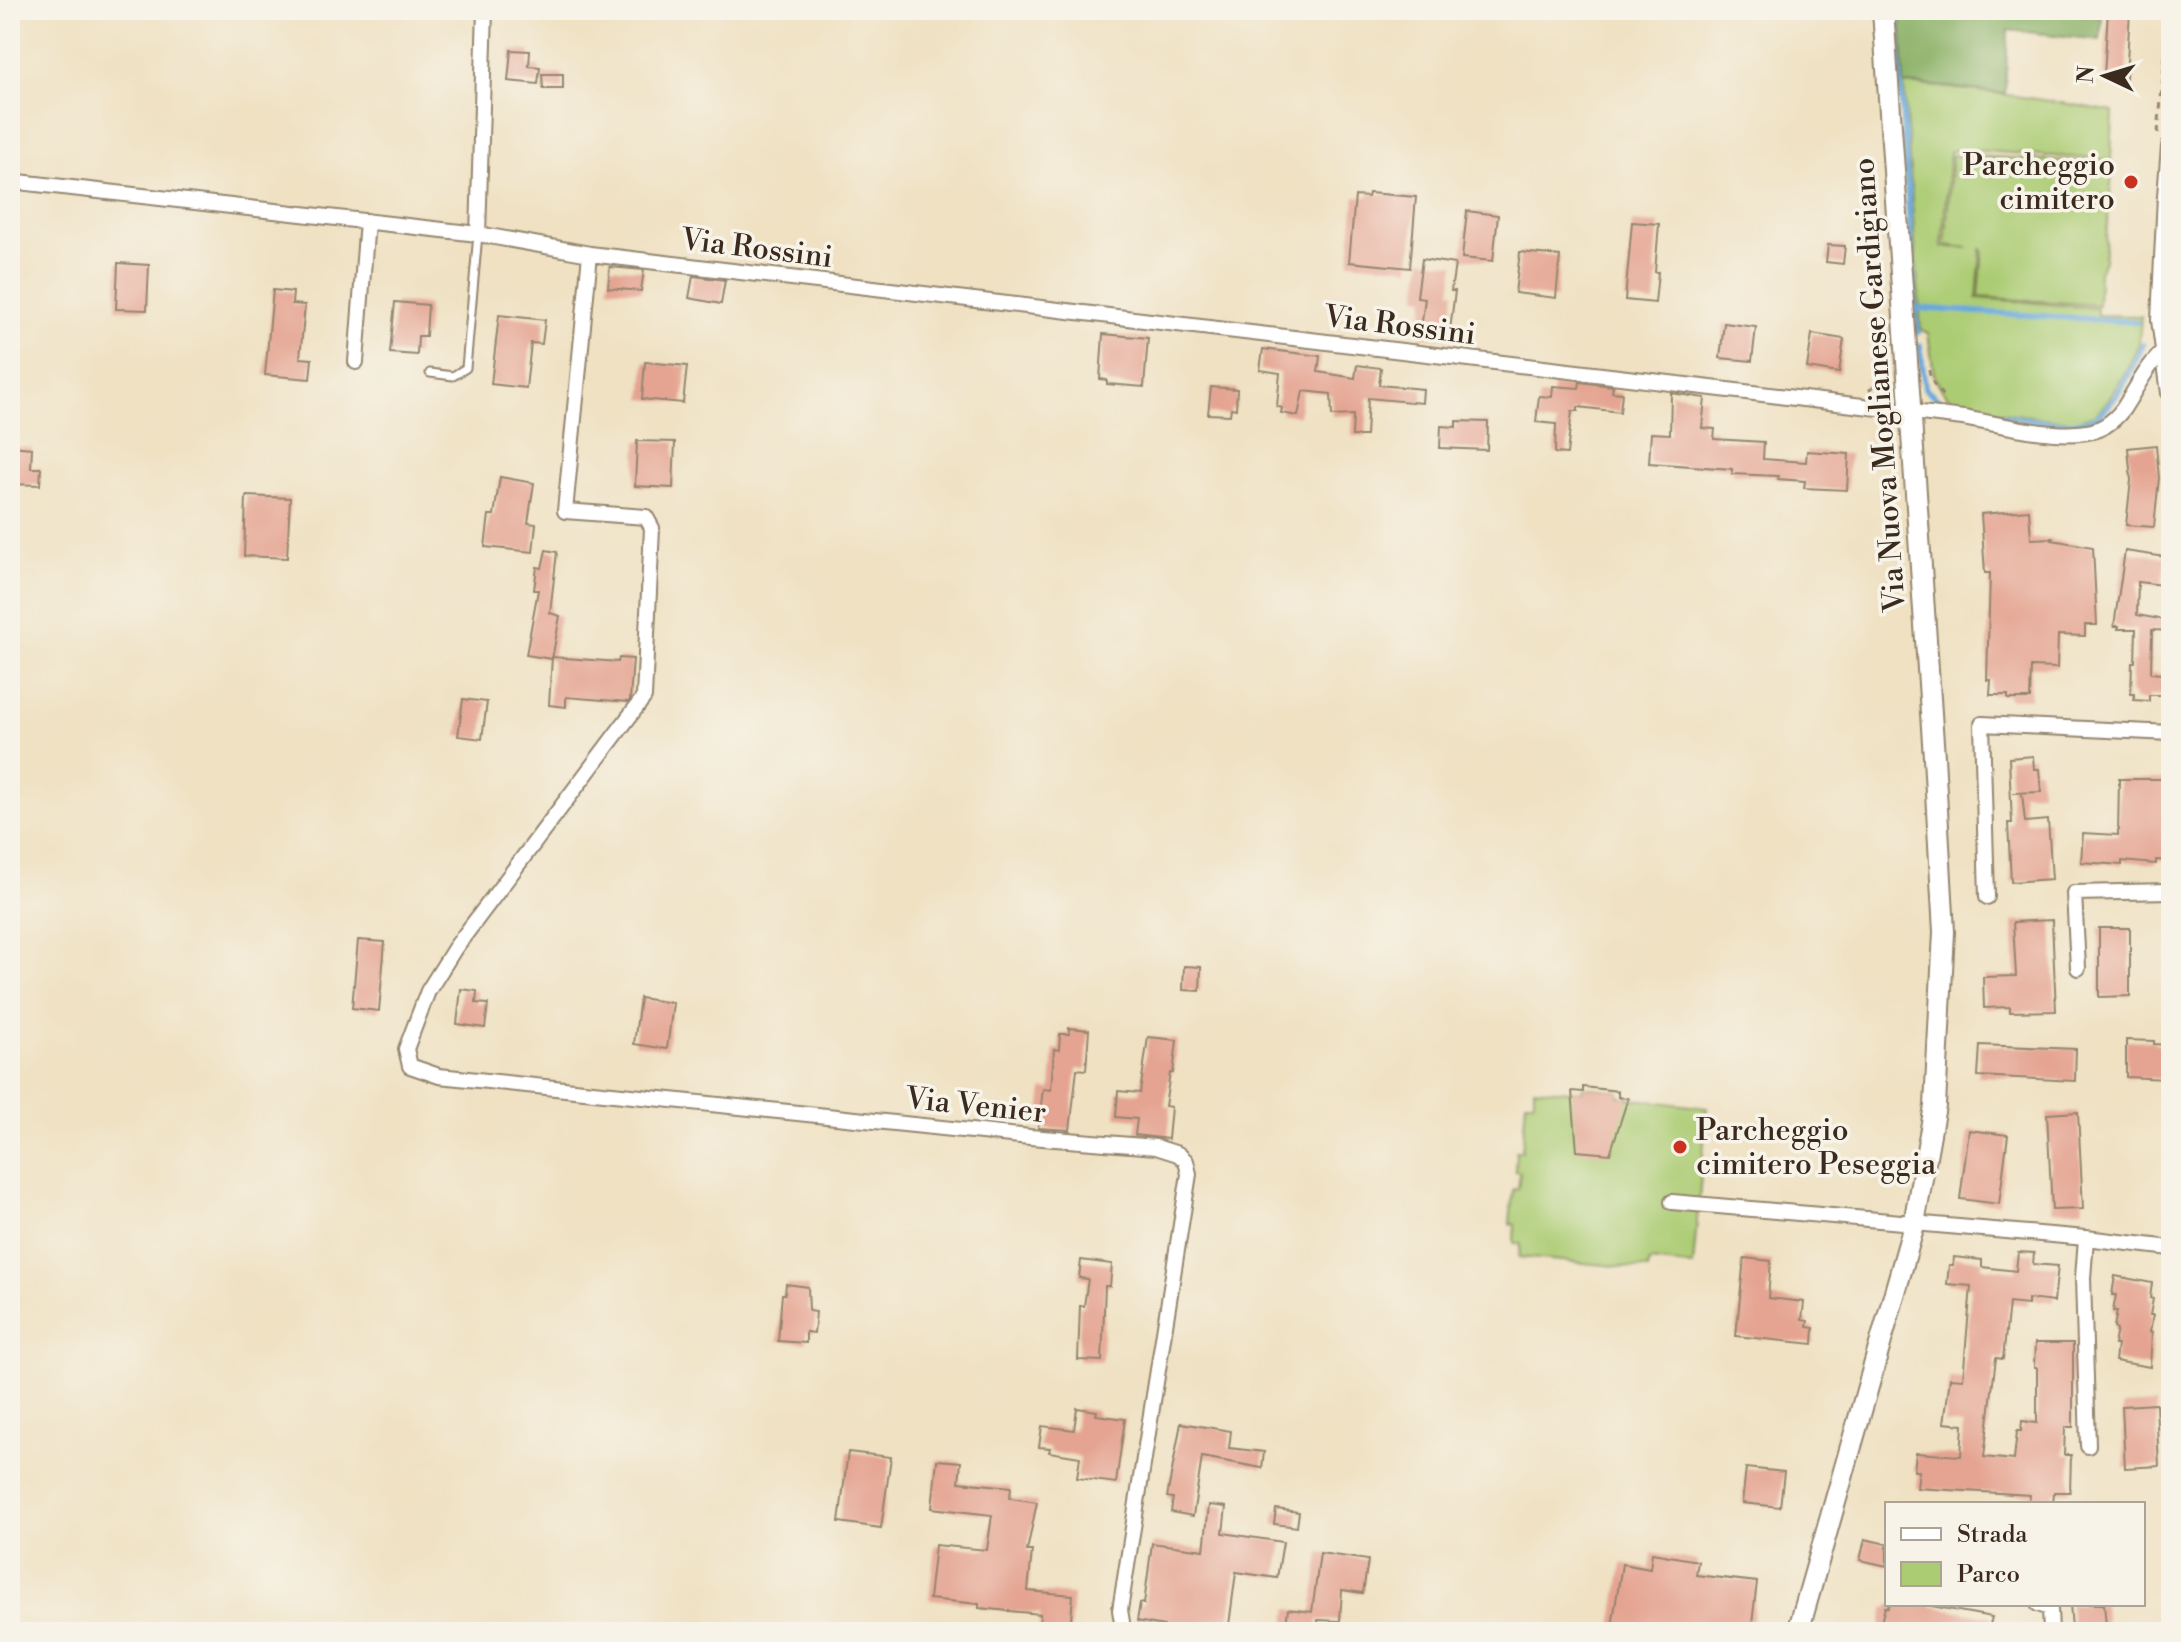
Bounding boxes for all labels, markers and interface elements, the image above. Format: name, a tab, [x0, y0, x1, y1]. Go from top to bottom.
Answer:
north arrow	[2065, 36, 2145, 116]
text: N	[2072, 64, 2101, 84]
place label: Parcheggio cimitero	[1962, 147, 2115, 219]
street label: Via Nuova Moglianese Gardigiano	[1845, 157, 1915, 614]
marker: Parcheggio cimitero	[2122, 173, 2140, 191]
street label: Via Rossini	[678, 221, 835, 277]
street label: Via Rossini	[1321, 298, 1478, 354]
street label: Via Venier	[903, 1080, 1048, 1132]
place label: Parcheggio cimitero Peseggia	[1696, 1112, 1937, 1184]
marker: Parcheggio cimitero Peseggia	[1671, 1138, 1689, 1156]
legend	[1885, 1502, 2145, 1606]
text: Strada	[1957, 1520, 2028, 1550]
text: Parco	[1957, 1560, 2020, 1590]

